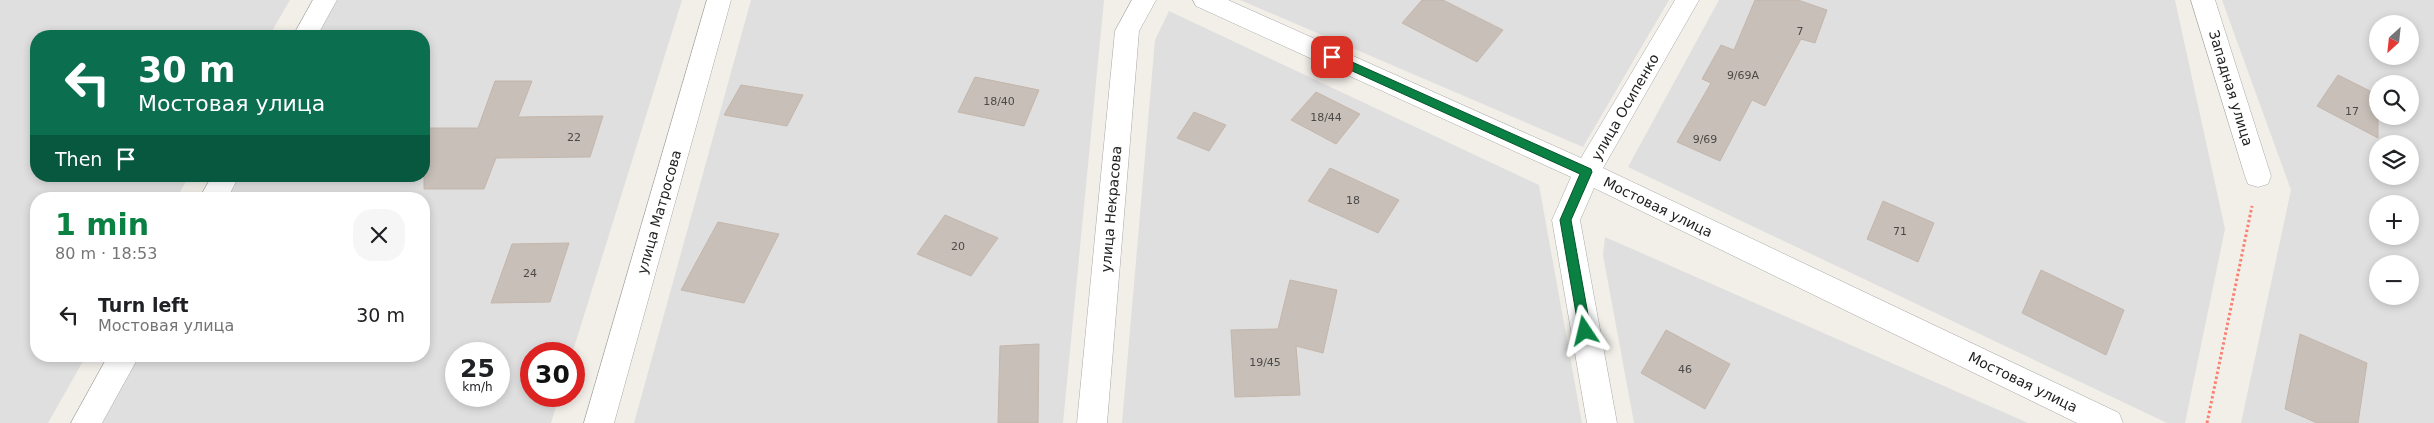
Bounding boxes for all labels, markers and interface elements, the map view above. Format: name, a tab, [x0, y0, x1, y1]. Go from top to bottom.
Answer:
north arrow	[2369, 15, 2419, 65]
map controls	[2369, 15, 2419, 305]
house number: 7	[1797, 25, 1804, 38]
street label: Западная улица	[2206, 28, 2256, 148]
pin	[1311, 36, 1353, 78]
icon: arrive	[1318, 43, 1346, 71]
icon: left	[55, 50, 120, 115]
text: 30 m	[138, 50, 235, 90]
street label: улица Осипенко	[1588, 51, 1662, 163]
house number: 9/69А	[1727, 69, 1760, 82]
button: search	[2369, 75, 2419, 125]
text: Мостовая улица	[138, 91, 325, 116]
house number: 18/40	[983, 95, 1015, 108]
house number: 17	[2345, 105, 2359, 118]
house number: 18/44	[1310, 111, 1342, 124]
house number: 22	[567, 131, 581, 144]
house number: 9/69	[1693, 133, 1717, 146]
button: layers	[2369, 135, 2419, 185]
icon: arrive	[112, 145, 140, 173]
street label: улица Некрасова	[1097, 145, 1125, 273]
text: Then	[55, 148, 102, 170]
street label: улица Матросова	[634, 148, 684, 276]
street label: Мостовая улица	[1601, 174, 1715, 240]
house number: 18	[1346, 194, 1360, 207]
button: +	[2369, 195, 2419, 245]
text: 1 min	[55, 207, 149, 242]
button: close	[353, 209, 405, 261]
house number: 71	[1893, 225, 1907, 238]
house number: 20	[951, 240, 965, 253]
text: 80 m · 18:53	[55, 244, 157, 263]
button: −	[2369, 255, 2419, 305]
house number: 24	[523, 267, 537, 280]
text: Turn left	[98, 294, 189, 316]
icon: left	[55, 301, 83, 329]
text: 30 m	[356, 304, 405, 326]
position arrow	[1558, 304, 1610, 356]
text: Мостовая улица	[98, 316, 234, 335]
speed limit sign: 30	[520, 342, 585, 407]
street label: Мостовая улица	[1966, 349, 2080, 415]
text: 25	[460, 354, 495, 383]
house number: 19/45	[1249, 356, 1281, 369]
house number: 46	[1678, 363, 1692, 376]
text: km/h	[462, 380, 493, 394]

